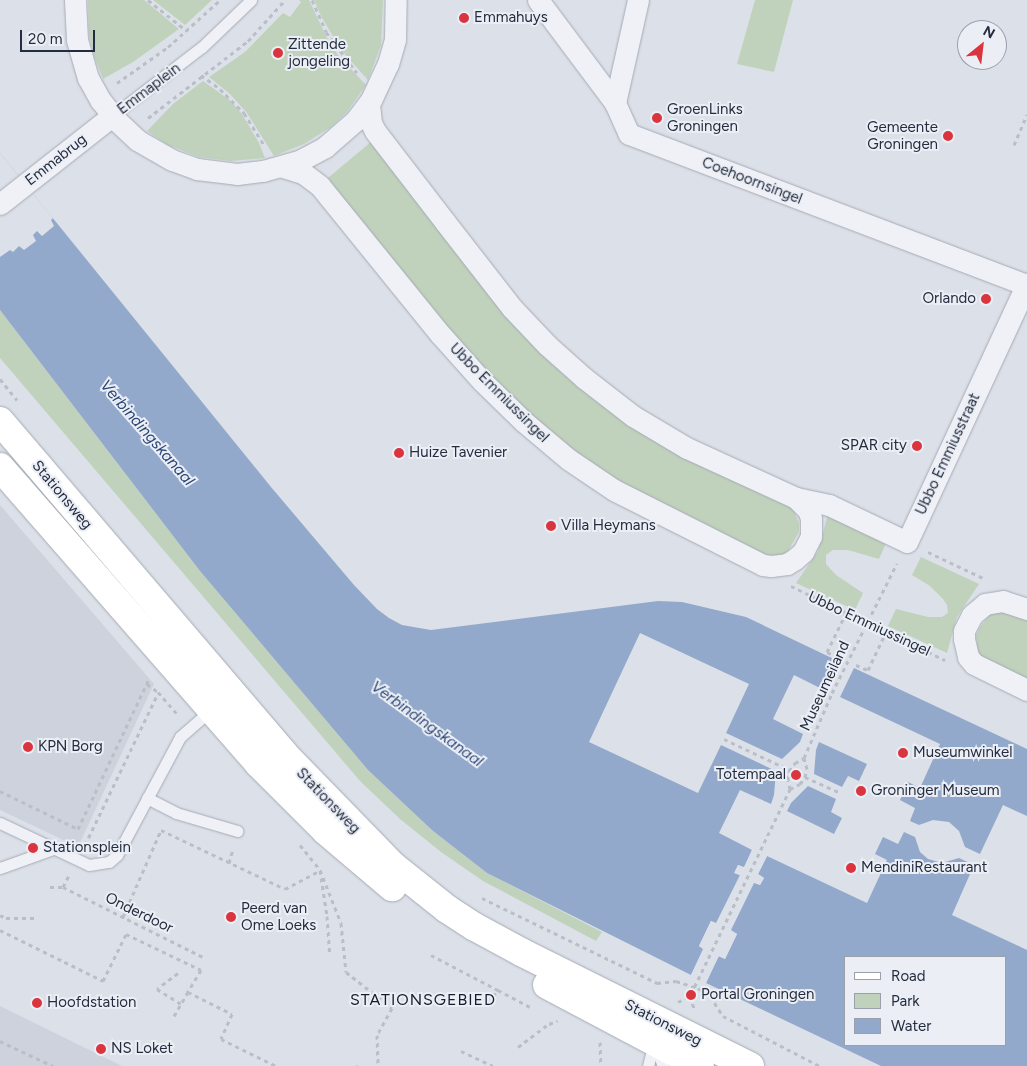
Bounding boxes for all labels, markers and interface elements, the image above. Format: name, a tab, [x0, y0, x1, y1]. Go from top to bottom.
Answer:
place label: Emmahuys	[474, 9, 548, 27]
marker: Emmahuys	[458, 12, 470, 24]
scale bar	[22, 20, 98, 52]
north arrow	[957, 20, 1007, 70]
text: N	[980, 22, 998, 42]
text: 20 m	[28, 30, 62, 48]
place label: Zittende jongeling	[288, 35, 350, 70]
marker: Zittende jongeling	[272, 47, 284, 59]
street label: Emmaplein	[114, 59, 184, 119]
place label: GroenLinks Groningen	[667, 100, 743, 135]
marker: GroenLinks Groningen	[651, 112, 663, 124]
place label: Gemeente Groningen	[867, 118, 938, 153]
street label: Emmabrug	[22, 130, 90, 190]
marker: Gemeente Groningen	[942, 130, 954, 142]
street label: Coehoornsingel	[699, 154, 805, 208]
place label: Orlando	[922, 290, 976, 308]
marker: Orlando	[980, 293, 992, 305]
street label: Ubbo Emmiussingel	[446, 340, 552, 446]
water label: Verbindingskanaal	[96, 376, 198, 490]
street label: Ubbo Emmiusstraat	[912, 390, 984, 518]
place label: SPAR city	[841, 437, 907, 455]
marker: SPAR city	[911, 440, 923, 452]
place label: Huize Tavenier	[409, 444, 507, 462]
marker: Huize Tavenier	[393, 447, 405, 459]
street label: Stationsweg	[28, 457, 96, 533]
place label: Villa Heymans	[561, 517, 656, 535]
marker: Villa Heymans	[545, 520, 557, 532]
street label: Ubbo Emmiussingel	[805, 588, 933, 660]
street label: Museumeiland	[796, 638, 854, 734]
water label: Verbindingskanaal	[367, 677, 487, 771]
place label: KPN Borg	[38, 738, 103, 756]
marker: KPN Borg	[22, 741, 34, 753]
place label: Museumwinkel	[913, 744, 1012, 762]
marker: Museumwinkel	[897, 747, 909, 759]
street label: Stationsweg	[292, 764, 364, 838]
place label: Totempaal	[716, 766, 786, 784]
marker: Totempaal	[790, 769, 802, 781]
place label: Groninger Museum	[871, 782, 1000, 800]
marker: Groninger Museum	[855, 785, 867, 797]
place label: Stationsplein	[43, 839, 131, 857]
marker: Stationsplein	[27, 842, 39, 854]
place label: MendiniRestaurant	[861, 859, 987, 877]
marker: MendiniRestaurant	[845, 862, 857, 874]
street label: Onderdoor	[102, 889, 176, 937]
place label: Peerd van Ome Loeks	[241, 899, 316, 934]
marker: Peerd van Ome Loeks	[225, 911, 237, 923]
legend	[844, 956, 1007, 1046]
text: Road	[891, 967, 926, 985]
place label: Portal Groningen	[701, 986, 814, 1004]
marker: Portal Groningen	[685, 989, 697, 1001]
district label: STATIONSGEBIED	[348, 990, 498, 1010]
text: Park	[891, 992, 920, 1010]
place label: Hoofdstation	[47, 994, 136, 1012]
street label: Stationsweg	[621, 996, 705, 1050]
marker: Hoofdstation	[31, 997, 43, 1009]
text: Water	[891, 1017, 931, 1035]
place label: NS Loket	[111, 1040, 173, 1058]
marker: NS Loket	[95, 1043, 107, 1055]

